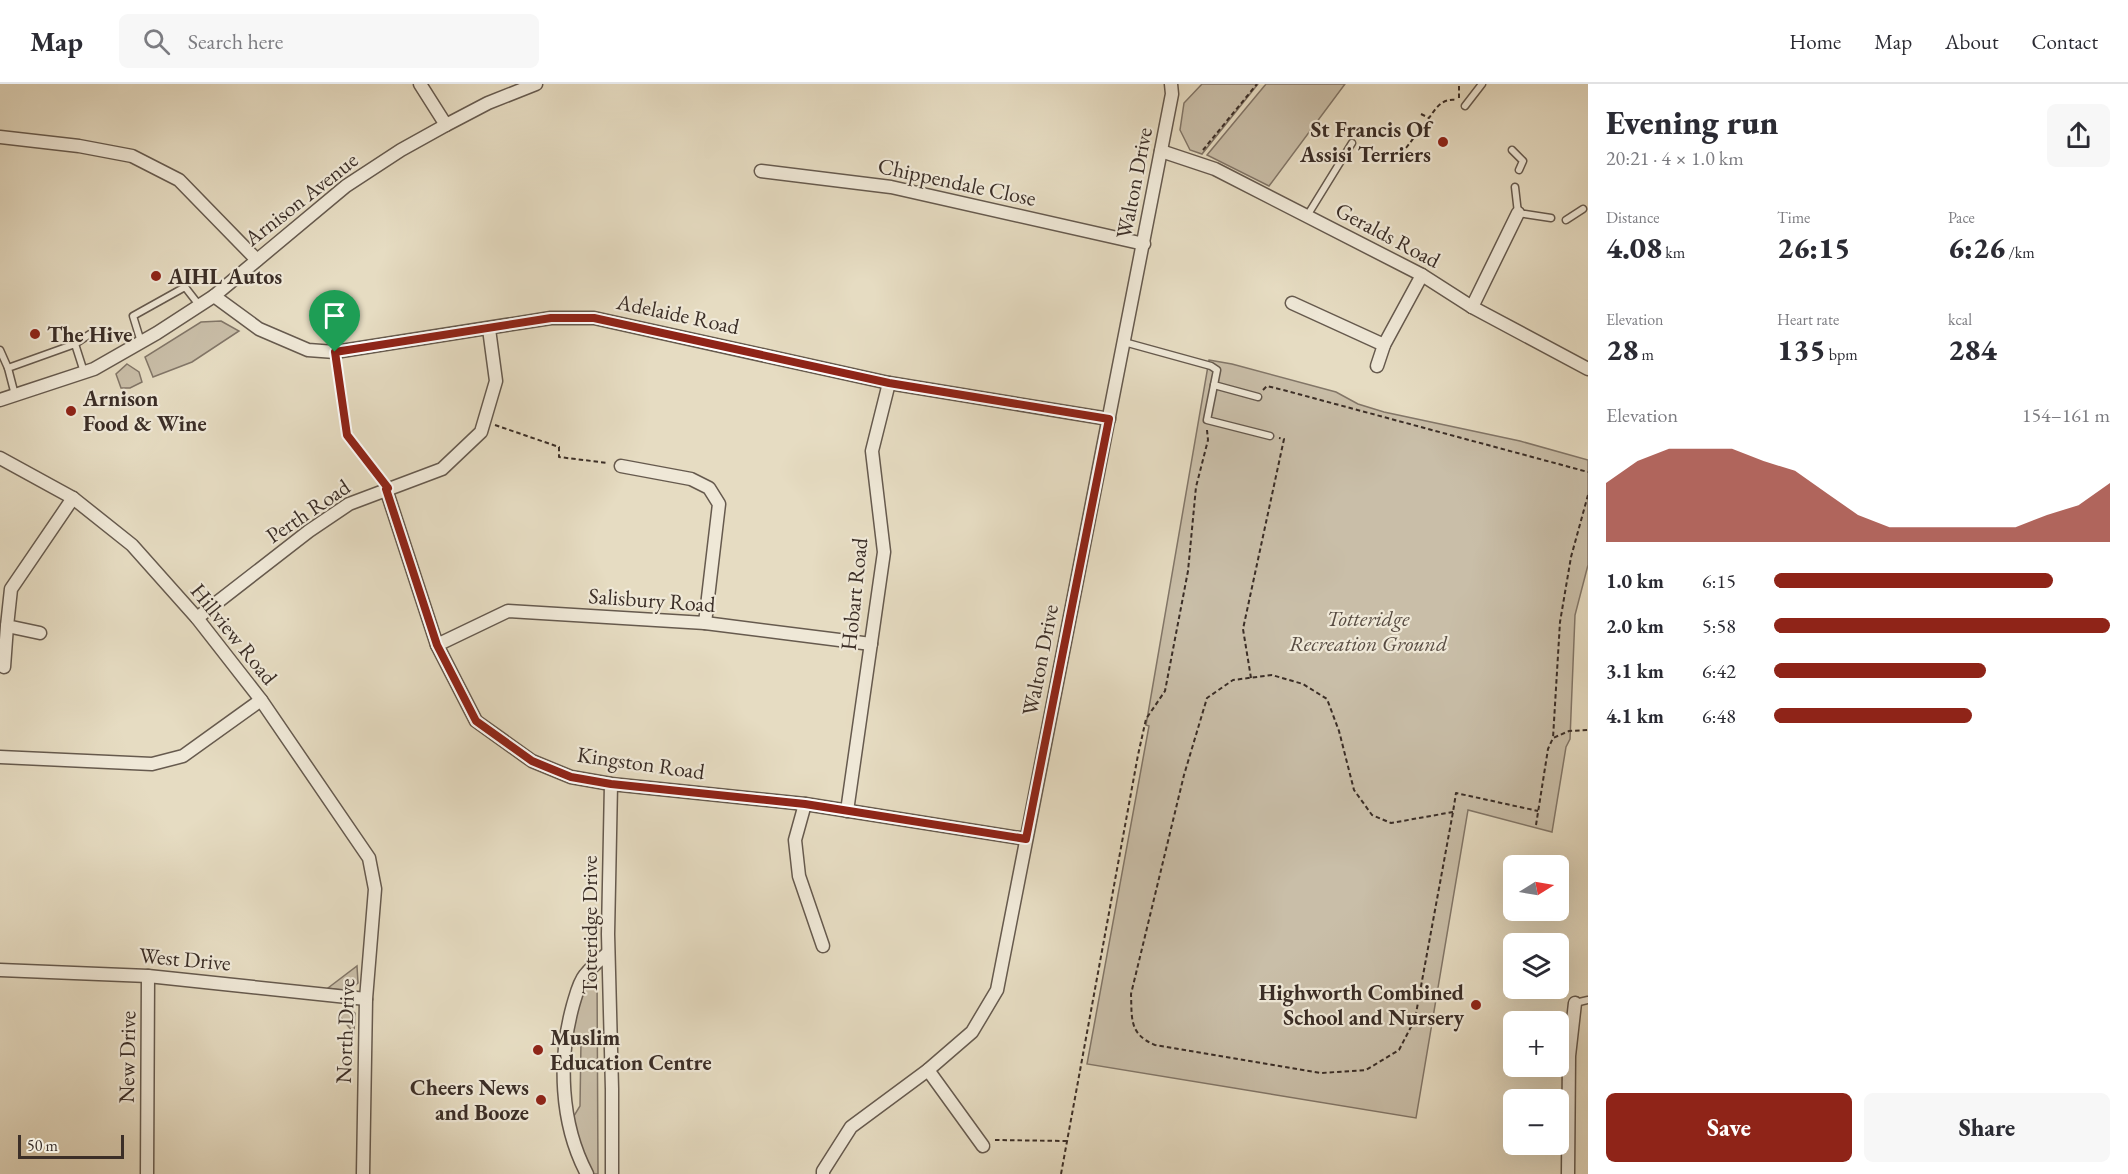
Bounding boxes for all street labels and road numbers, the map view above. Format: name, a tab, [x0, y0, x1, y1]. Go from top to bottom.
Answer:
street label: Walton Drive	[1109, 124, 1159, 241]
street label: Arnison Avenue	[237, 145, 364, 253]
street label: Chippendale Close	[875, 151, 1039, 213]
street label: Geralds Road	[1331, 195, 1446, 275]
street label: Adelaide Road	[613, 287, 743, 341]
street label: Perth Road	[260, 472, 356, 550]
street label: Hobart Road	[834, 535, 874, 652]
street label: Hillview Road	[184, 577, 284, 692]
street label: Salisbury Road	[588, 581, 717, 619]
street label: Walton Drive	[1015, 601, 1065, 718]
street label: Kingston Road	[575, 740, 708, 786]
street label: Totteridge Drive	[575, 855, 604, 995]
street label: West Drive	[138, 941, 232, 977]
street label: North Drive	[329, 977, 361, 1084]
street label: New Drive	[112, 1010, 142, 1103]

